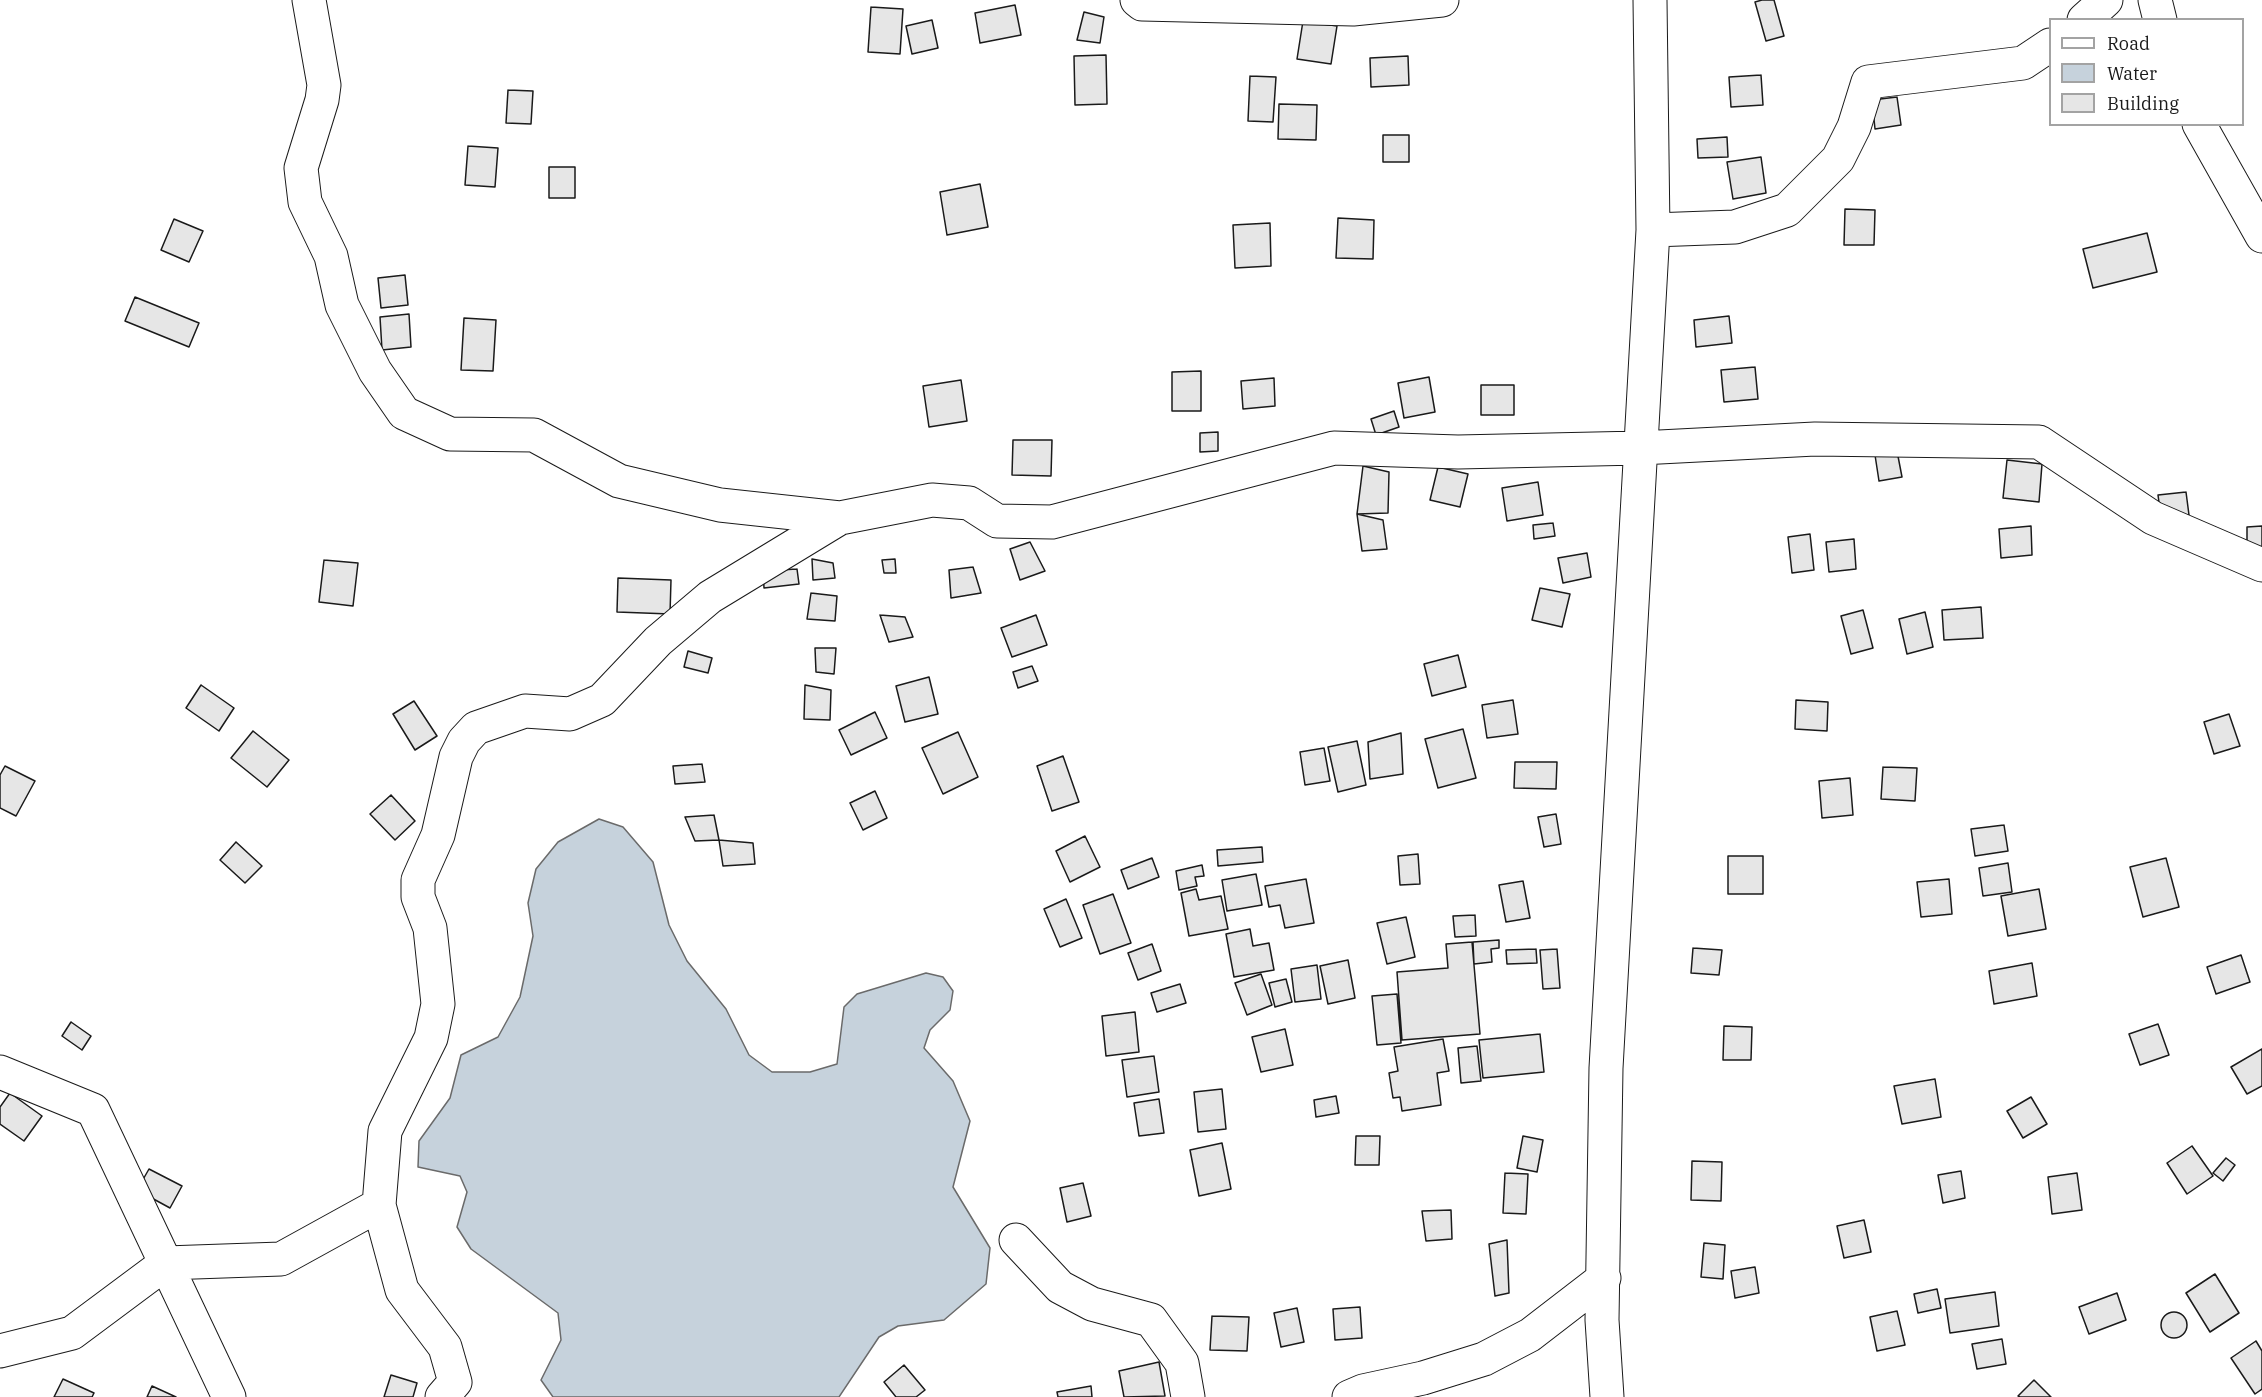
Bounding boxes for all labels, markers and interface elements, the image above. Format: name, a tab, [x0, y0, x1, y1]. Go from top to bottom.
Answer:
legend	[2049, 18, 2244, 126]
text: Road	[2107, 32, 2150, 55]
text: Water	[2107, 62, 2157, 85]
text: Building	[2107, 92, 2179, 115]

